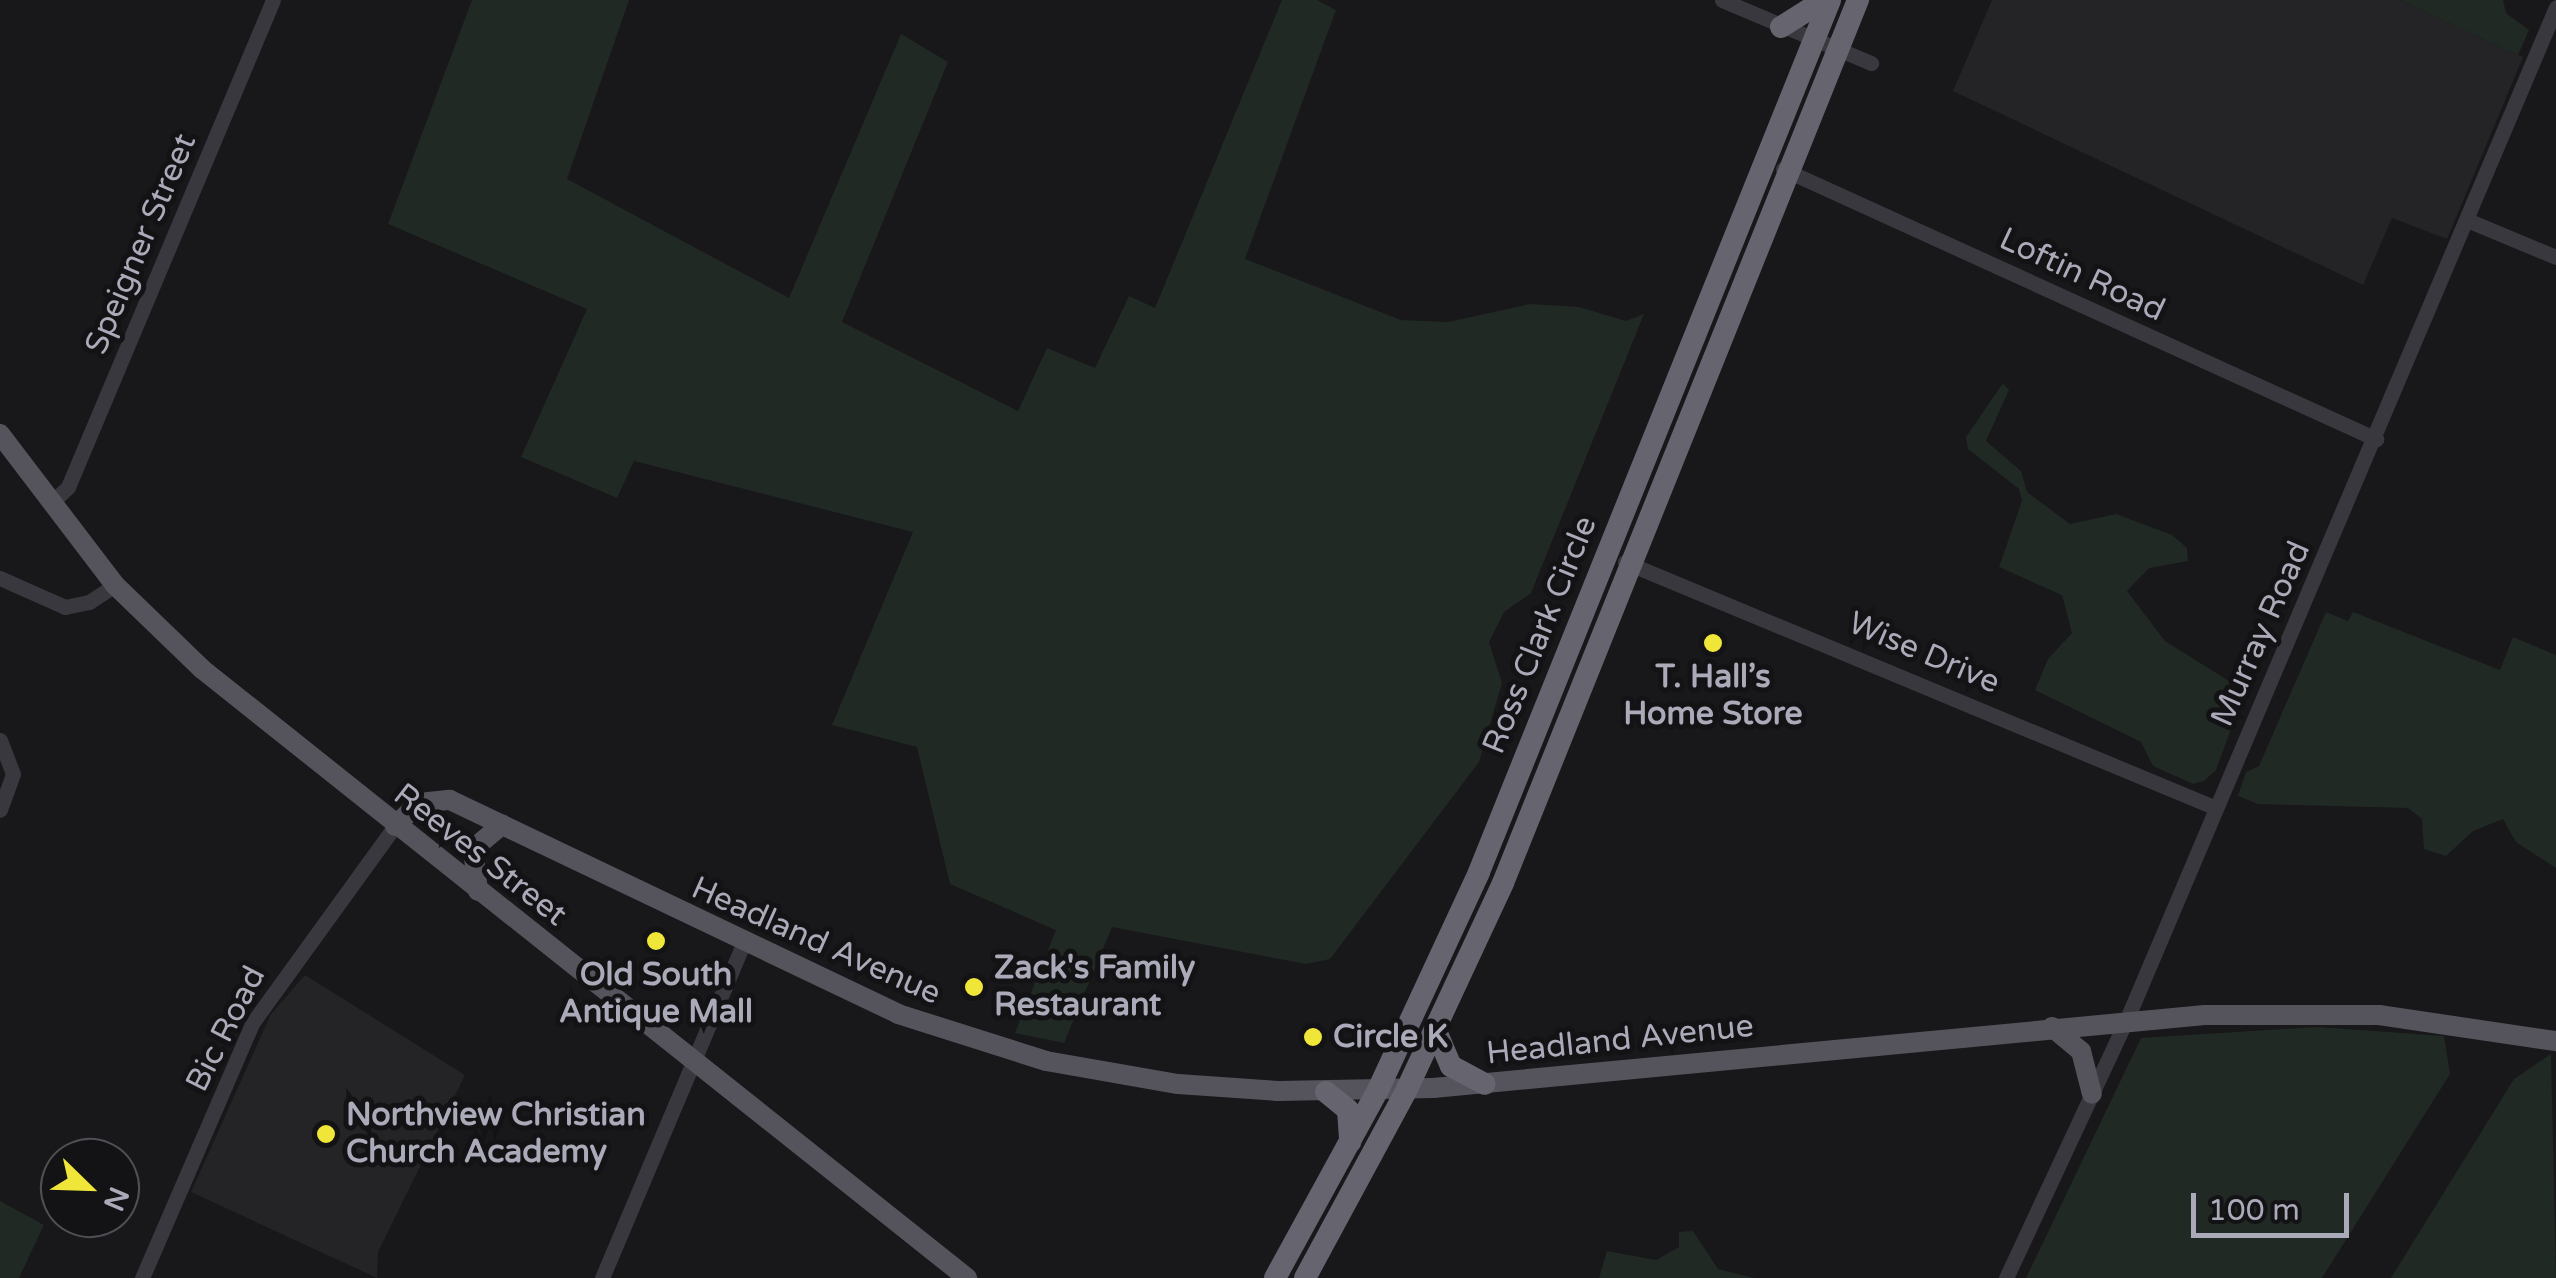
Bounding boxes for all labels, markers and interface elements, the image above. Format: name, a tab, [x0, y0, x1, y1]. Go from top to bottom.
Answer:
street label: Speigner Street	[77, 128, 205, 360]
street label: Loftin Road	[1993, 220, 2171, 330]
street label: Ross Clark Circle	[1475, 511, 1605, 759]
street label: Murray Road	[2203, 536, 2319, 732]
street label: Wise Drive	[1843, 604, 2005, 702]
marker: T. Hall’s Home Store	[1702, 632, 1724, 654]
place label: T. Hall’s Home Store	[1623, 659, 1803, 734]
street label: Reeves Street	[386, 776, 574, 934]
street label: Headland Avenue	[686, 869, 946, 1013]
marker: Old South Antique Mall	[645, 930, 667, 952]
place label: Zack's Family Restaurant	[994, 950, 1195, 1025]
place label: Old South Antique Mall	[559, 957, 753, 1032]
street label: Bic Road	[178, 960, 274, 1098]
marker: Zack's Family Restaurant	[963, 976, 985, 998]
street label: Headland Avenue	[1484, 1007, 1756, 1073]
place label: Circle K	[1333, 1018, 1448, 1056]
marker: Circle K	[1302, 1026, 1324, 1048]
place label: Northview Christian Church Academy	[346, 1097, 646, 1172]
marker: Northview Christian Church Academy	[315, 1123, 337, 1145]
north arrow	[40, 1138, 140, 1238]
scale bar	[2196, 1173, 2354, 1235]
text: N	[96, 1182, 136, 1216]
text: 100 m	[2208, 1192, 2300, 1229]

